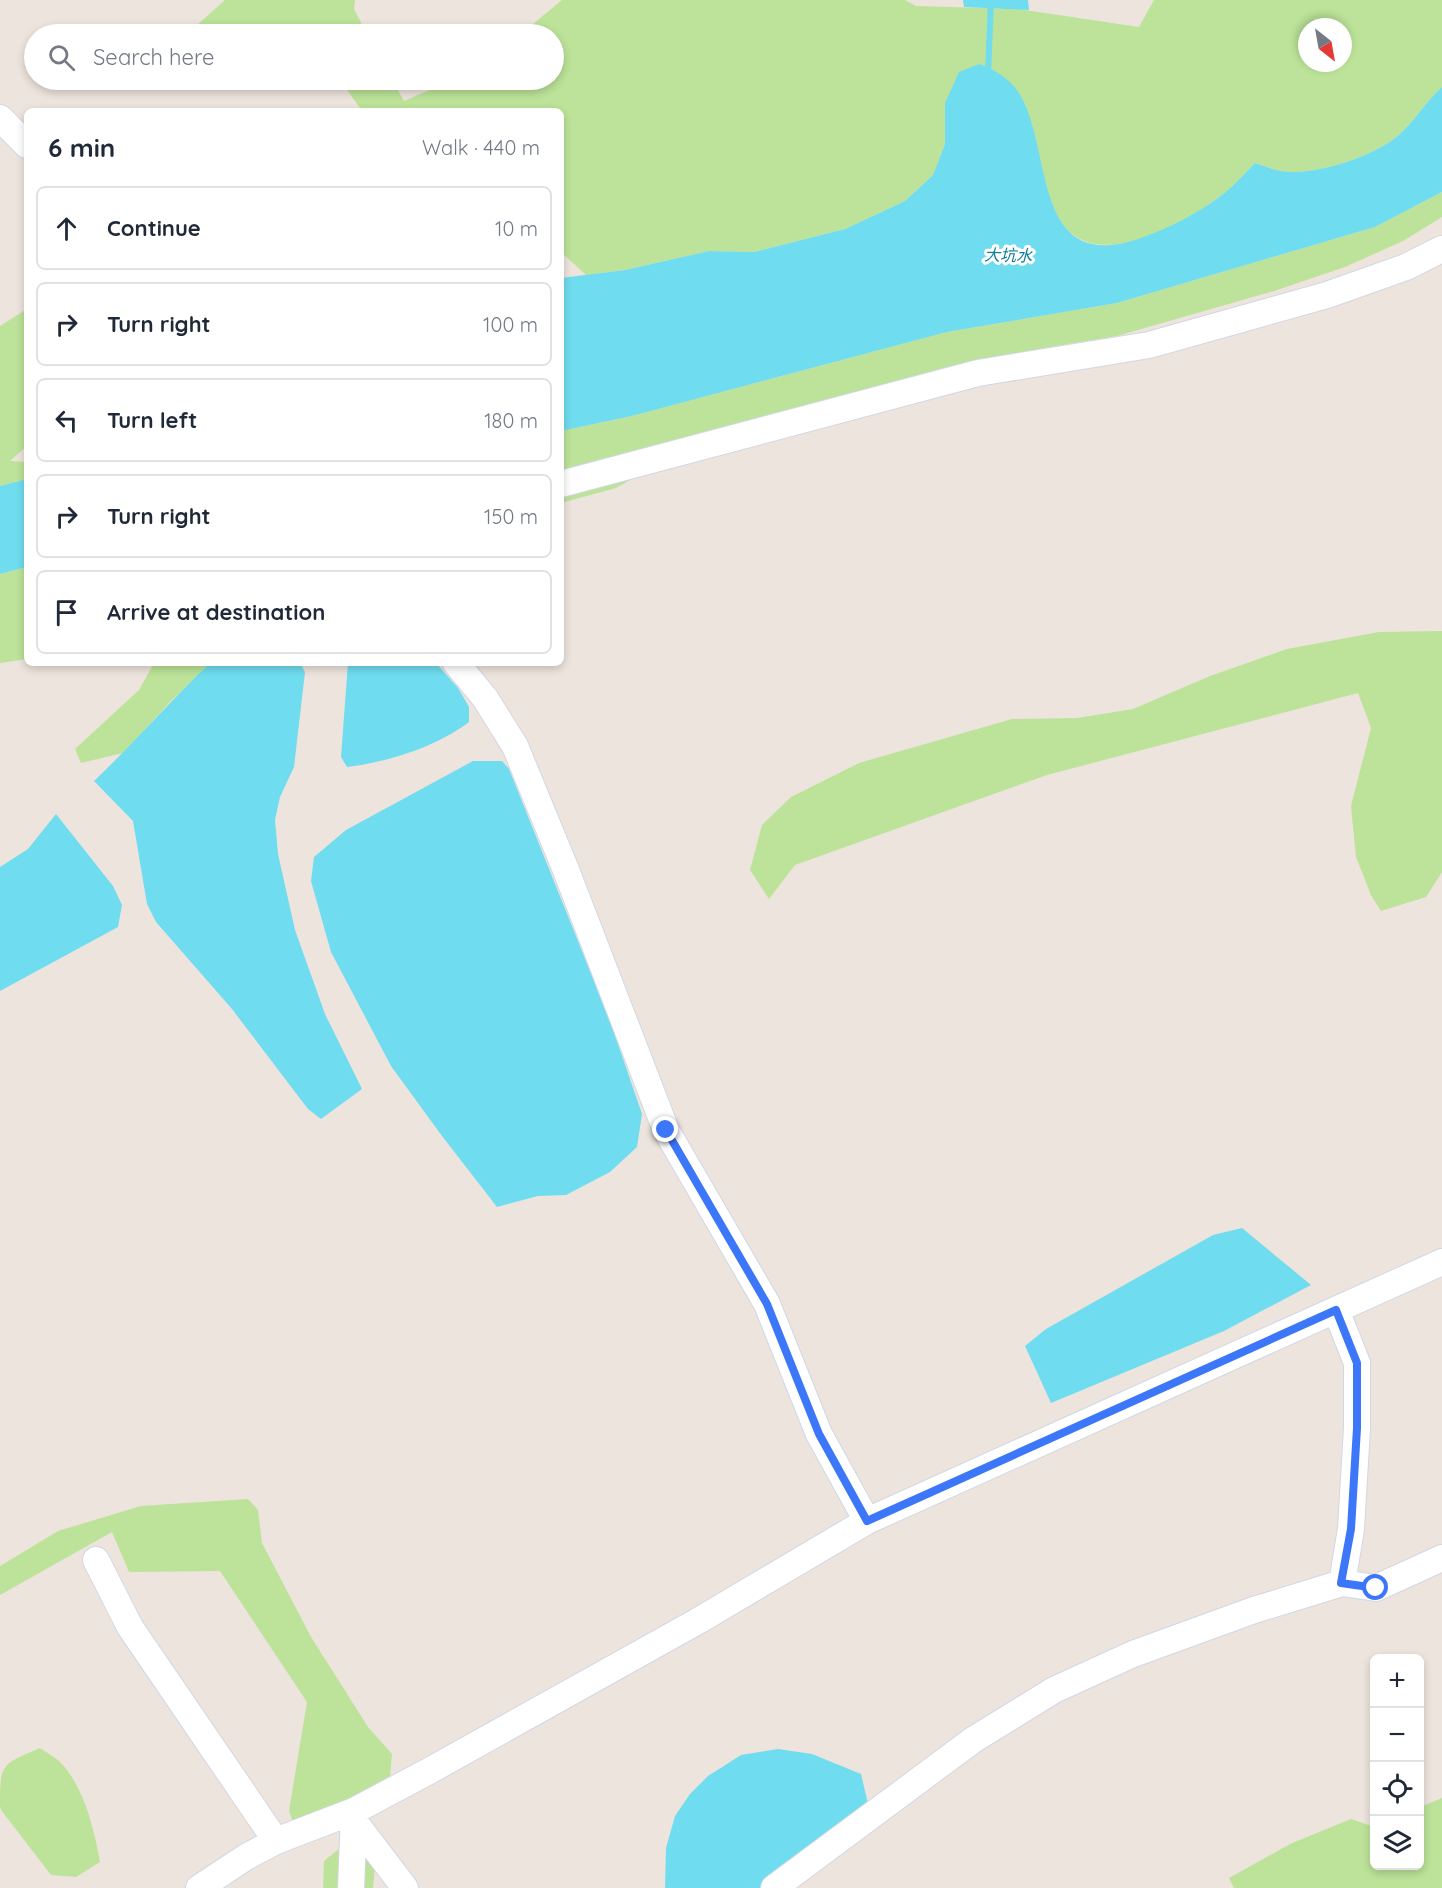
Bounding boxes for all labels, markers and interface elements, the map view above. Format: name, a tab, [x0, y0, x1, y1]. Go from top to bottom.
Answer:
north arrow	[1298, 18, 1352, 72]
search box	[24, 24, 564, 90]
icon: search	[45, 41, 78, 74]
text: Search here	[93, 43, 214, 71]
text: 6 min	[48, 131, 115, 164]
text: Walk · 440 m	[422, 135, 540, 160]
icon: ahead	[50, 212, 83, 245]
text: Continue	[107, 214, 201, 242]
text: 10 m	[495, 216, 538, 241]
water label: 大坑水	[984, 245, 1033, 265]
icon: right	[50, 308, 83, 341]
text: Turn right	[107, 310, 211, 338]
text: 100 m	[483, 312, 538, 337]
icon: left	[50, 404, 83, 437]
text: Turn left	[107, 406, 197, 434]
text: 180 m	[484, 408, 538, 433]
icon: right	[50, 500, 83, 533]
text: Turn right	[107, 502, 211, 530]
text: 150 m	[484, 504, 538, 529]
icon: arrive	[50, 596, 83, 629]
text: Arrive at destination	[107, 598, 325, 626]
route end	[652, 1116, 678, 1142]
route start	[1362, 1574, 1388, 1600]
map controls	[1370, 1654, 1424, 1870]
button: +	[1370, 1654, 1424, 1708]
button: −	[1370, 1708, 1424, 1762]
button: locate	[1370, 1762, 1424, 1816]
button: layers	[1370, 1816, 1424, 1870]

